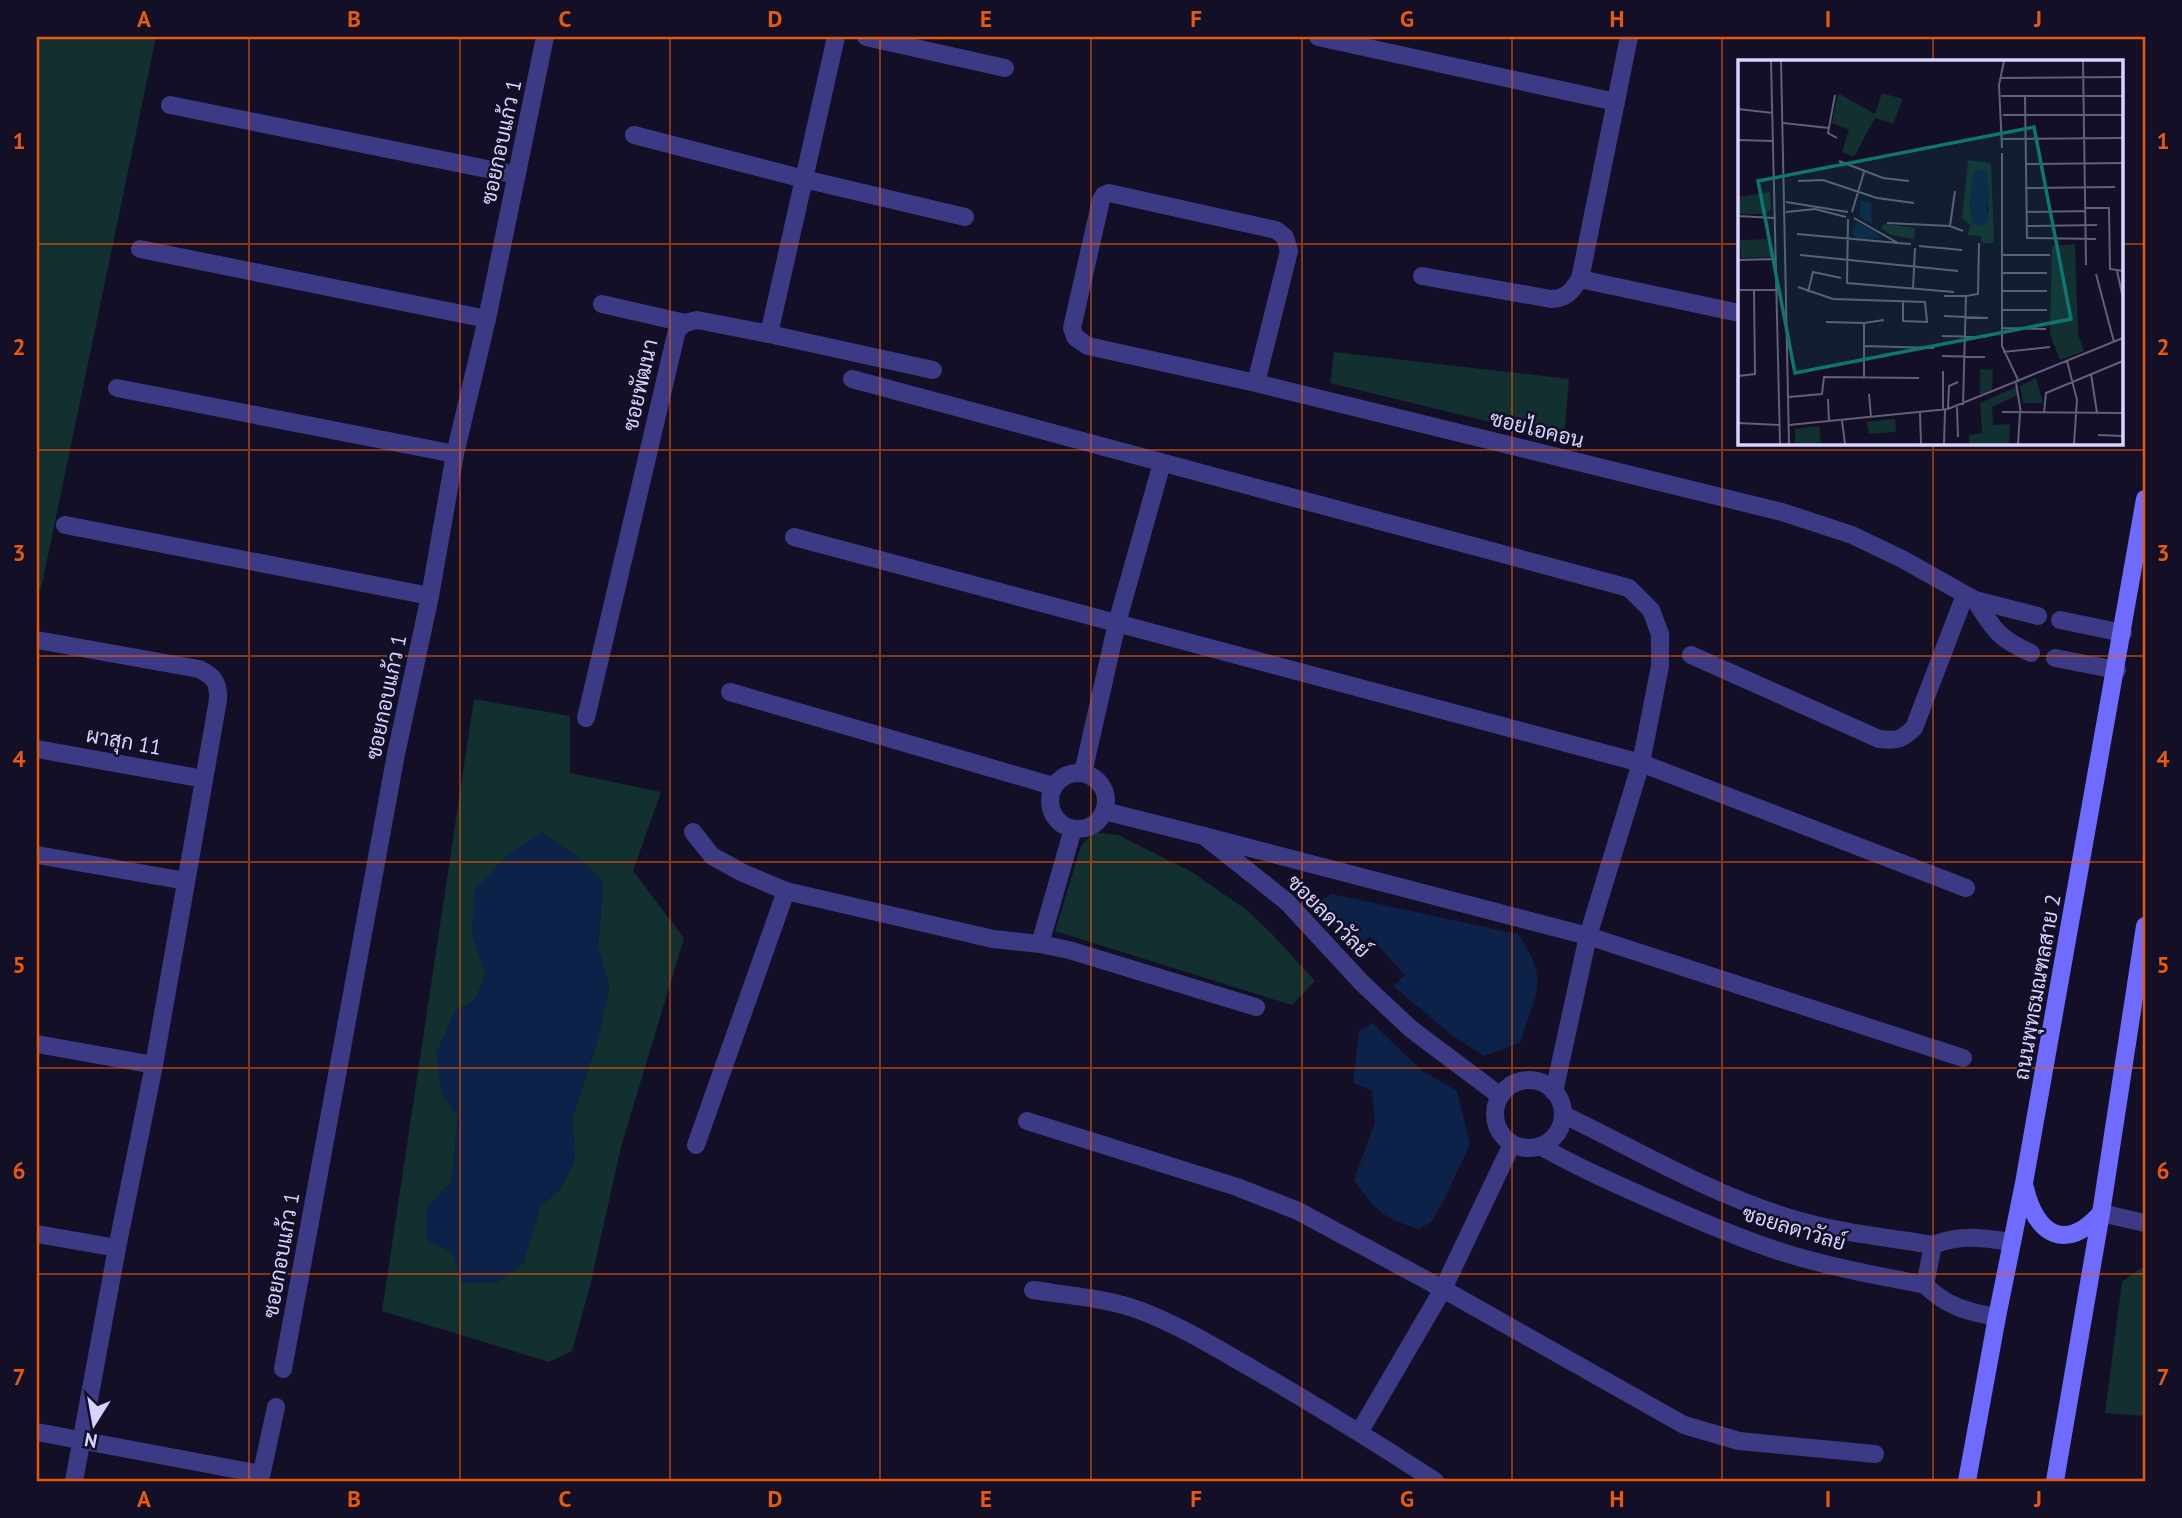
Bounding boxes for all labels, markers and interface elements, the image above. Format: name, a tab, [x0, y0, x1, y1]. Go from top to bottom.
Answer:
text: A	[137, 4, 151, 33]
text: B	[347, 4, 361, 33]
text: C	[559, 4, 572, 33]
text: D	[768, 4, 782, 33]
text: E	[980, 4, 992, 33]
text: F	[1190, 4, 1202, 33]
text: G	[1400, 4, 1414, 33]
text: H	[1610, 4, 1624, 33]
text: I	[1825, 4, 1831, 33]
text: J	[2033, 4, 2042, 33]
inset map	[1738, 60, 2122, 444]
street label: ซอยกอบแก้ว 1	[475, 77, 527, 207]
text: 1	[12, 126, 26, 155]
text: 1	[2156, 126, 2170, 155]
text: 2	[12, 332, 26, 361]
text: 2	[2156, 332, 2170, 361]
street label: ซอยพัฒนา	[616, 336, 664, 434]
street label: ซอยไอคอน	[1487, 404, 1587, 454]
text: 3	[12, 538, 26, 567]
text: 3	[2156, 538, 2170, 567]
street label: ซอยกอบแก้ว 1	[360, 632, 412, 762]
street label: ผาสุก 11	[84, 721, 164, 762]
text: 4	[12, 744, 26, 773]
text: 4	[2156, 744, 2170, 773]
street label: ซอยลดาวัลย์	[1282, 869, 1376, 963]
street label: ถนนพุทธมณฑลสาย 2	[2007, 892, 2068, 1082]
text: 5	[12, 950, 26, 979]
text: 5	[2156, 950, 2170, 979]
text: 6	[12, 1156, 26, 1185]
text: 6	[2156, 1156, 2170, 1185]
street label: ซอยกอบแก้ว 1	[257, 1190, 305, 1320]
street label: ซอยลดาวัลย์	[1739, 1199, 1849, 1257]
text: 7	[12, 1362, 26, 1391]
text: 7	[2156, 1362, 2170, 1391]
north arrow	[60, 1388, 130, 1458]
text: N	[82, 1428, 99, 1454]
text: A	[137, 1484, 151, 1513]
text: B	[347, 1484, 361, 1513]
text: C	[559, 1484, 572, 1513]
text: D	[768, 1484, 782, 1513]
text: E	[980, 1484, 992, 1513]
text: F	[1190, 1484, 1202, 1513]
text: G	[1400, 1484, 1414, 1513]
text: H	[1610, 1484, 1624, 1513]
text: I	[1825, 1484, 1831, 1513]
text: J	[2033, 1484, 2042, 1513]

